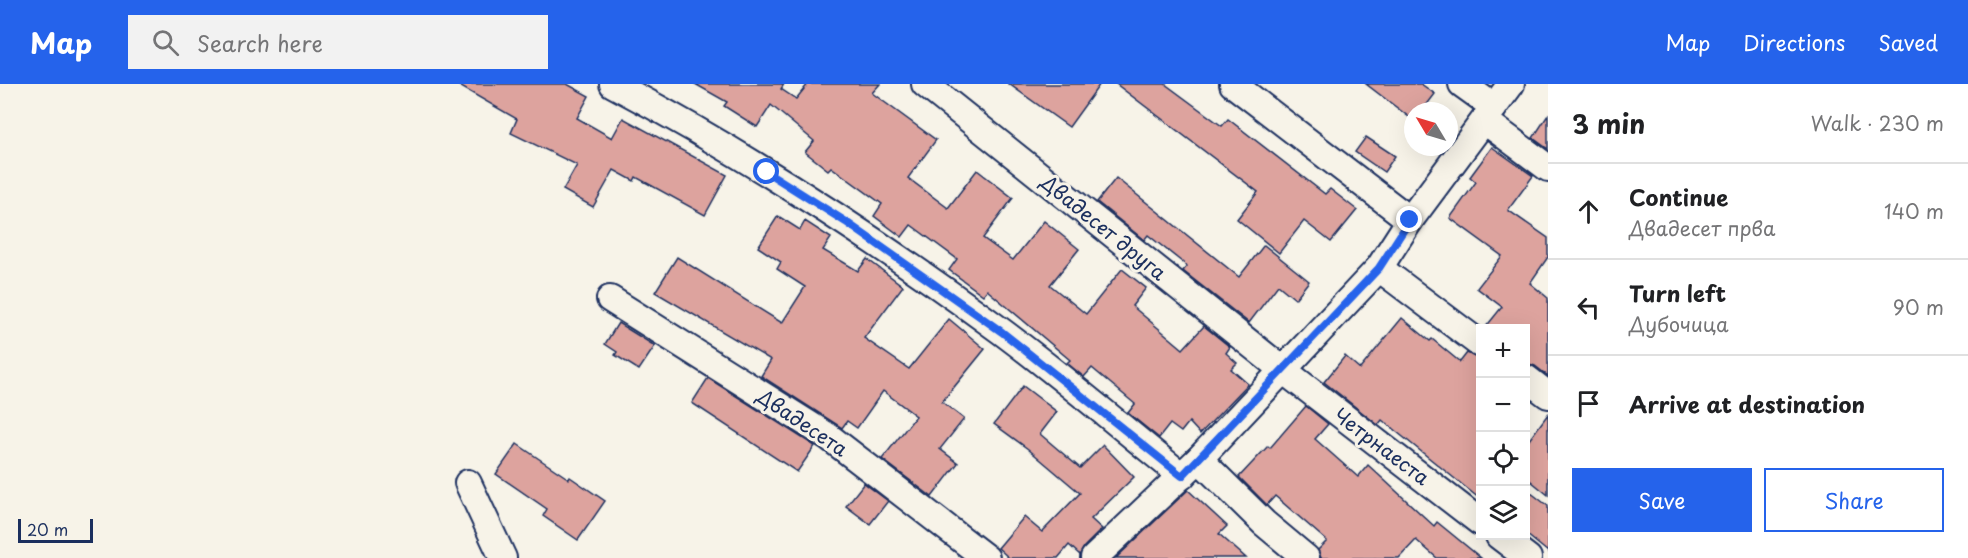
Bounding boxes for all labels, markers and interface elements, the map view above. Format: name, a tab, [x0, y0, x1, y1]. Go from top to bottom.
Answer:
search box	[128, 15, 548, 69]
text: Map	[30, 21, 92, 64]
icon: search	[149, 26, 182, 59]
text: Search here	[197, 26, 323, 59]
text: Map	[1665, 26, 1710, 58]
text: Directions	[1743, 26, 1845, 58]
text: Saved	[1878, 26, 1938, 58]
north arrow	[1404, 102, 1458, 156]
text: 3 min	[1572, 104, 1645, 143]
text: Walk · 230 m	[1811, 108, 1944, 138]
route start	[753, 158, 779, 184]
street label: Двадесет друга	[1034, 166, 1174, 287]
text: Continue	[1629, 180, 1728, 213]
icon: ahead	[1572, 195, 1605, 228]
text: 140 m	[1884, 196, 1944, 226]
route end	[1396, 206, 1422, 232]
text: Двадесет прва	[1629, 213, 1775, 243]
text: Turn left	[1629, 276, 1726, 309]
icon: left	[1572, 291, 1605, 324]
text: 90 m	[1893, 292, 1944, 322]
text: Дубочица	[1629, 309, 1729, 339]
map controls	[1476, 324, 1530, 540]
button: +	[1476, 324, 1530, 378]
button: −	[1476, 378, 1530, 432]
street label: Двадесета	[751, 380, 855, 464]
icon: arrive	[1572, 387, 1605, 420]
text: Arrive at destination	[1629, 387, 1865, 420]
street label: Четрнаеста	[1328, 400, 1437, 493]
button: locate	[1476, 432, 1530, 486]
button: Save	[1572, 468, 1752, 532]
button: Share	[1764, 468, 1944, 532]
button: layers	[1476, 486, 1530, 540]
scale bar	[18, 516, 93, 544]
text: 20 m	[27, 517, 68, 541]

